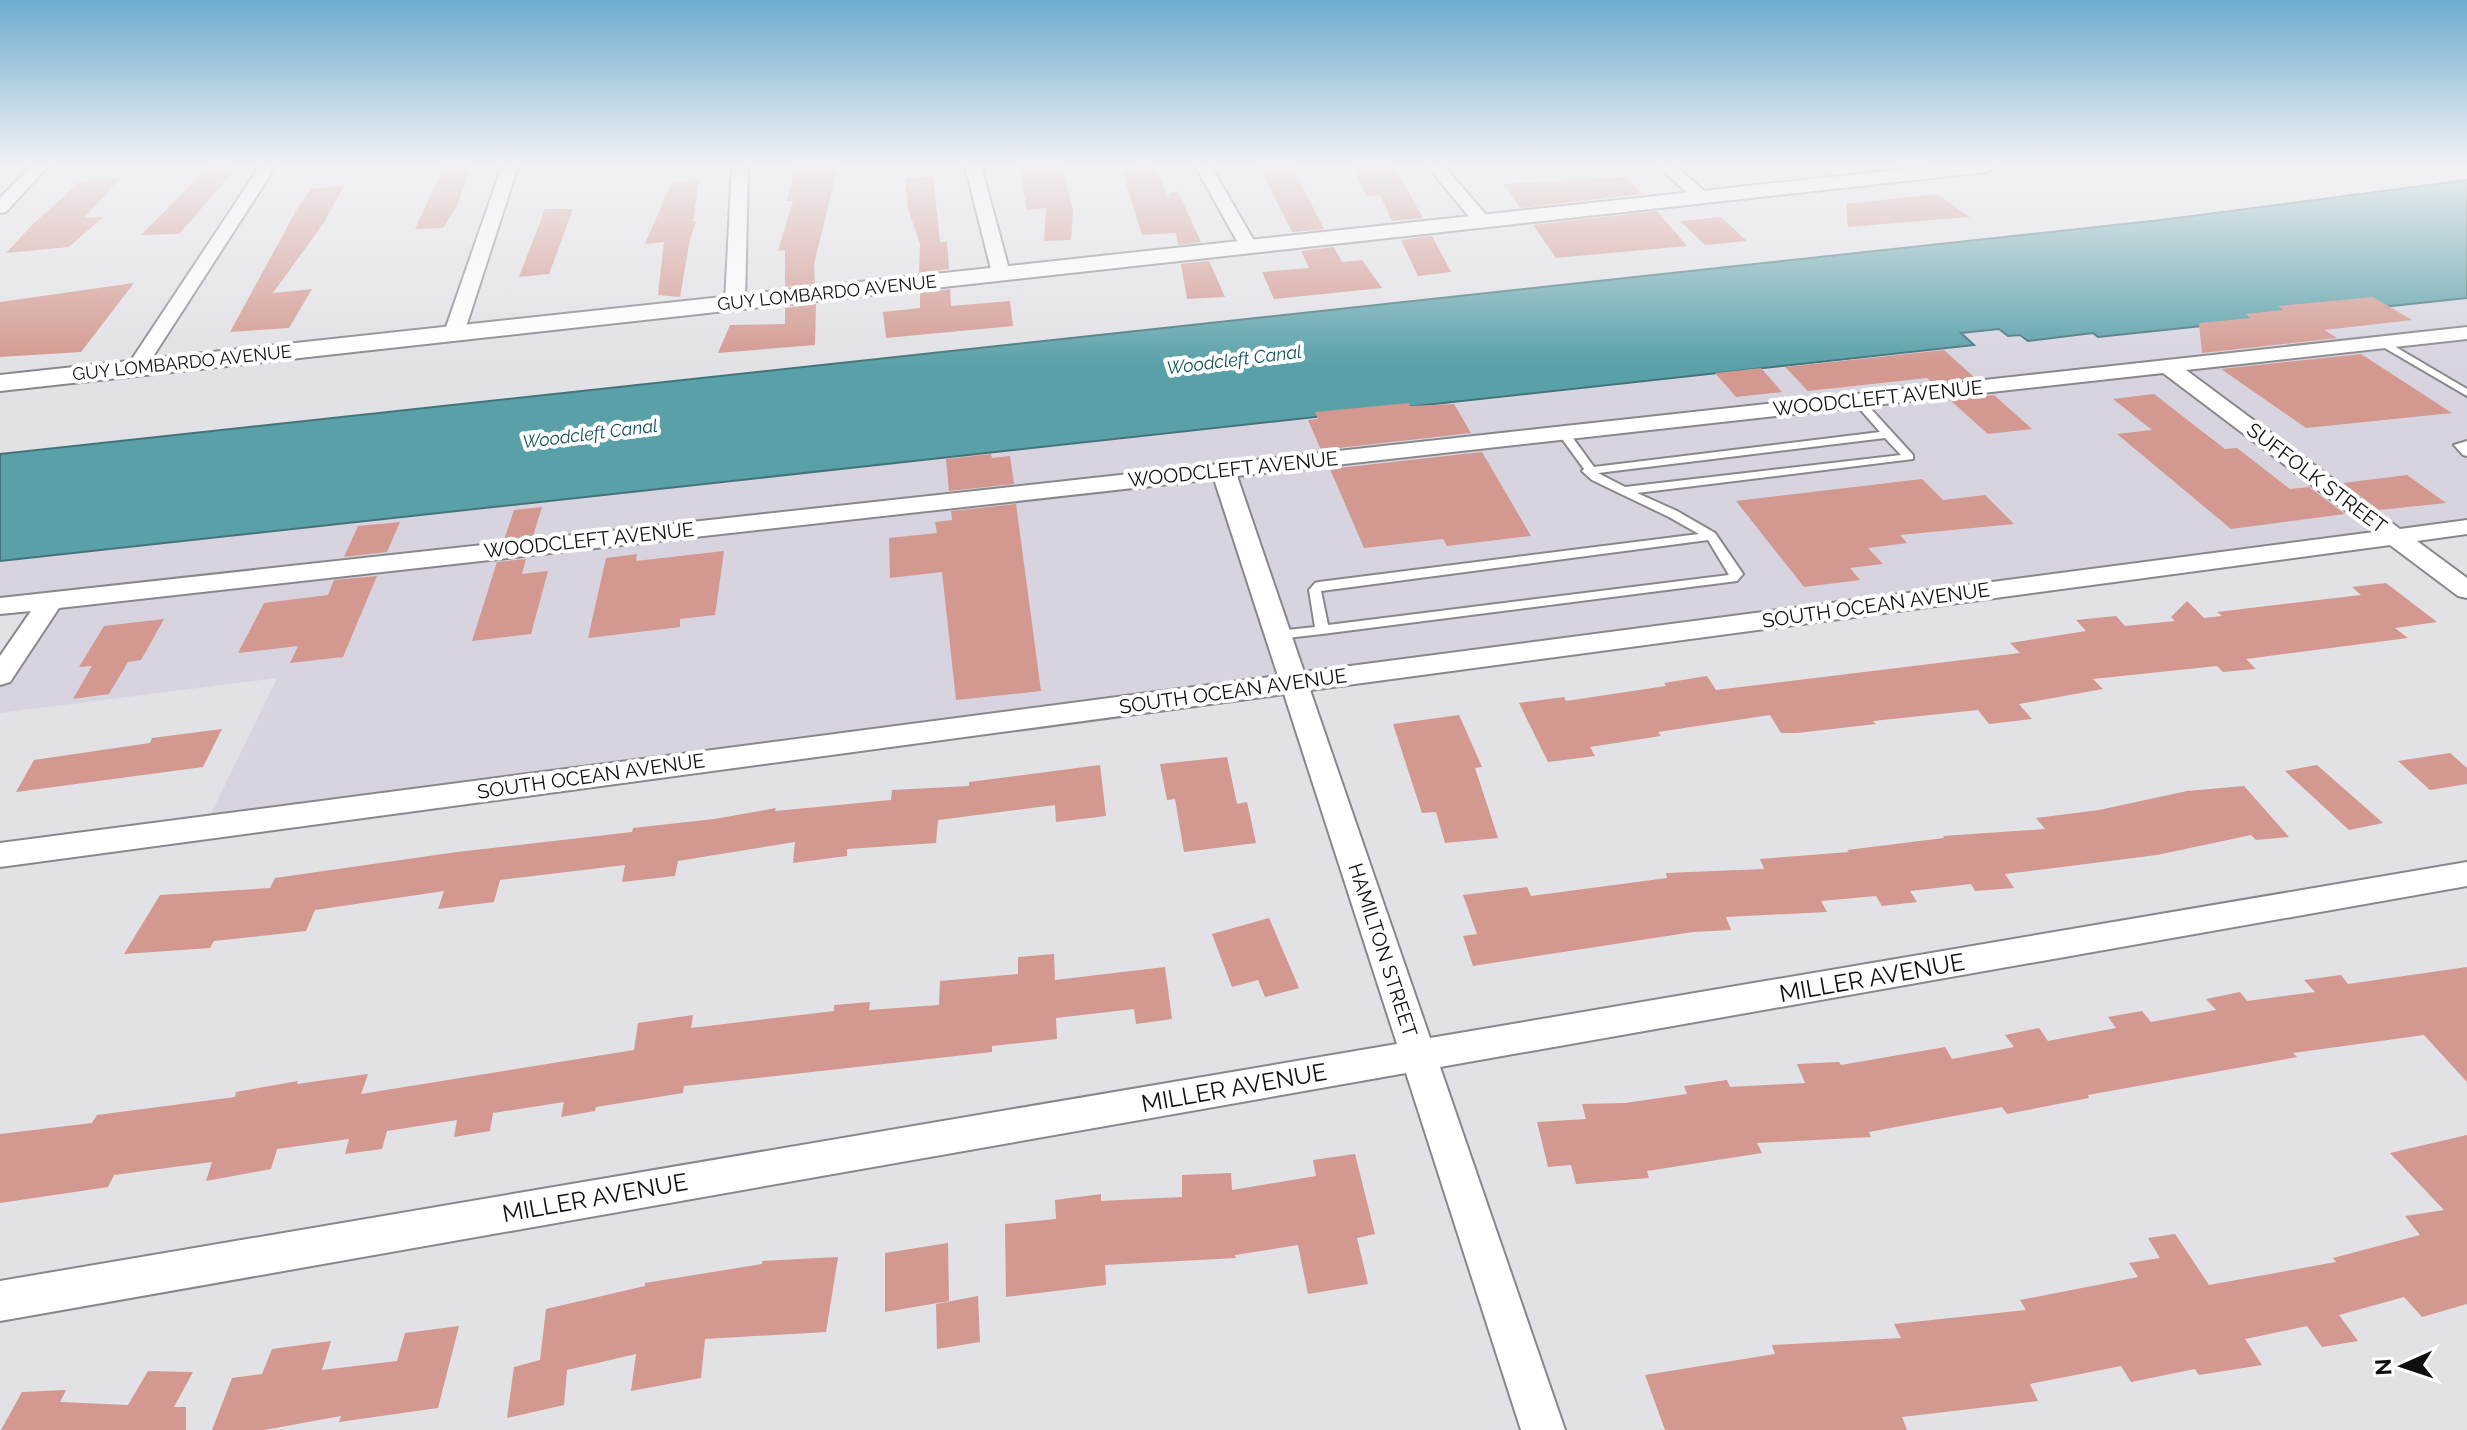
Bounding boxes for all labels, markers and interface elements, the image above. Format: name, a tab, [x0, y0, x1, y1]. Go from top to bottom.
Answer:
street label: GUY LOMBARDO AVENUE	[716, 271, 938, 314]
street label: GUY LOMBARDO AVENUE	[71, 341, 293, 384]
water label: Woodcleft Canal	[1165, 341, 1303, 378]
street label: WOODCLEFT AVENUE	[1772, 375, 1984, 421]
water label: Woodcleft Canal	[521, 415, 659, 452]
street label: SUFFOLK STREET	[2242, 418, 2392, 538]
street label: WOODCLEFT AVENUE	[1127, 446, 1339, 492]
street label: WOODCLEFT AVENUE	[483, 517, 695, 563]
street label: SOUTH OCEAN AVENUE	[1761, 577, 1991, 633]
street label: SOUTH OCEAN AVENUE	[1118, 663, 1348, 719]
street label: SOUTH OCEAN AVENUE	[476, 748, 706, 804]
street label: HAMILTON STREET	[1344, 860, 1422, 1040]
street label: MILLER AVENUE	[1777, 947, 1967, 1008]
street label: MILLER AVENUE	[1139, 1057, 1329, 1118]
street label: MILLER AVENUE	[500, 1167, 690, 1228]
north arrow	[2363, 1326, 2443, 1406]
text: N	[2370, 1358, 2396, 1376]

